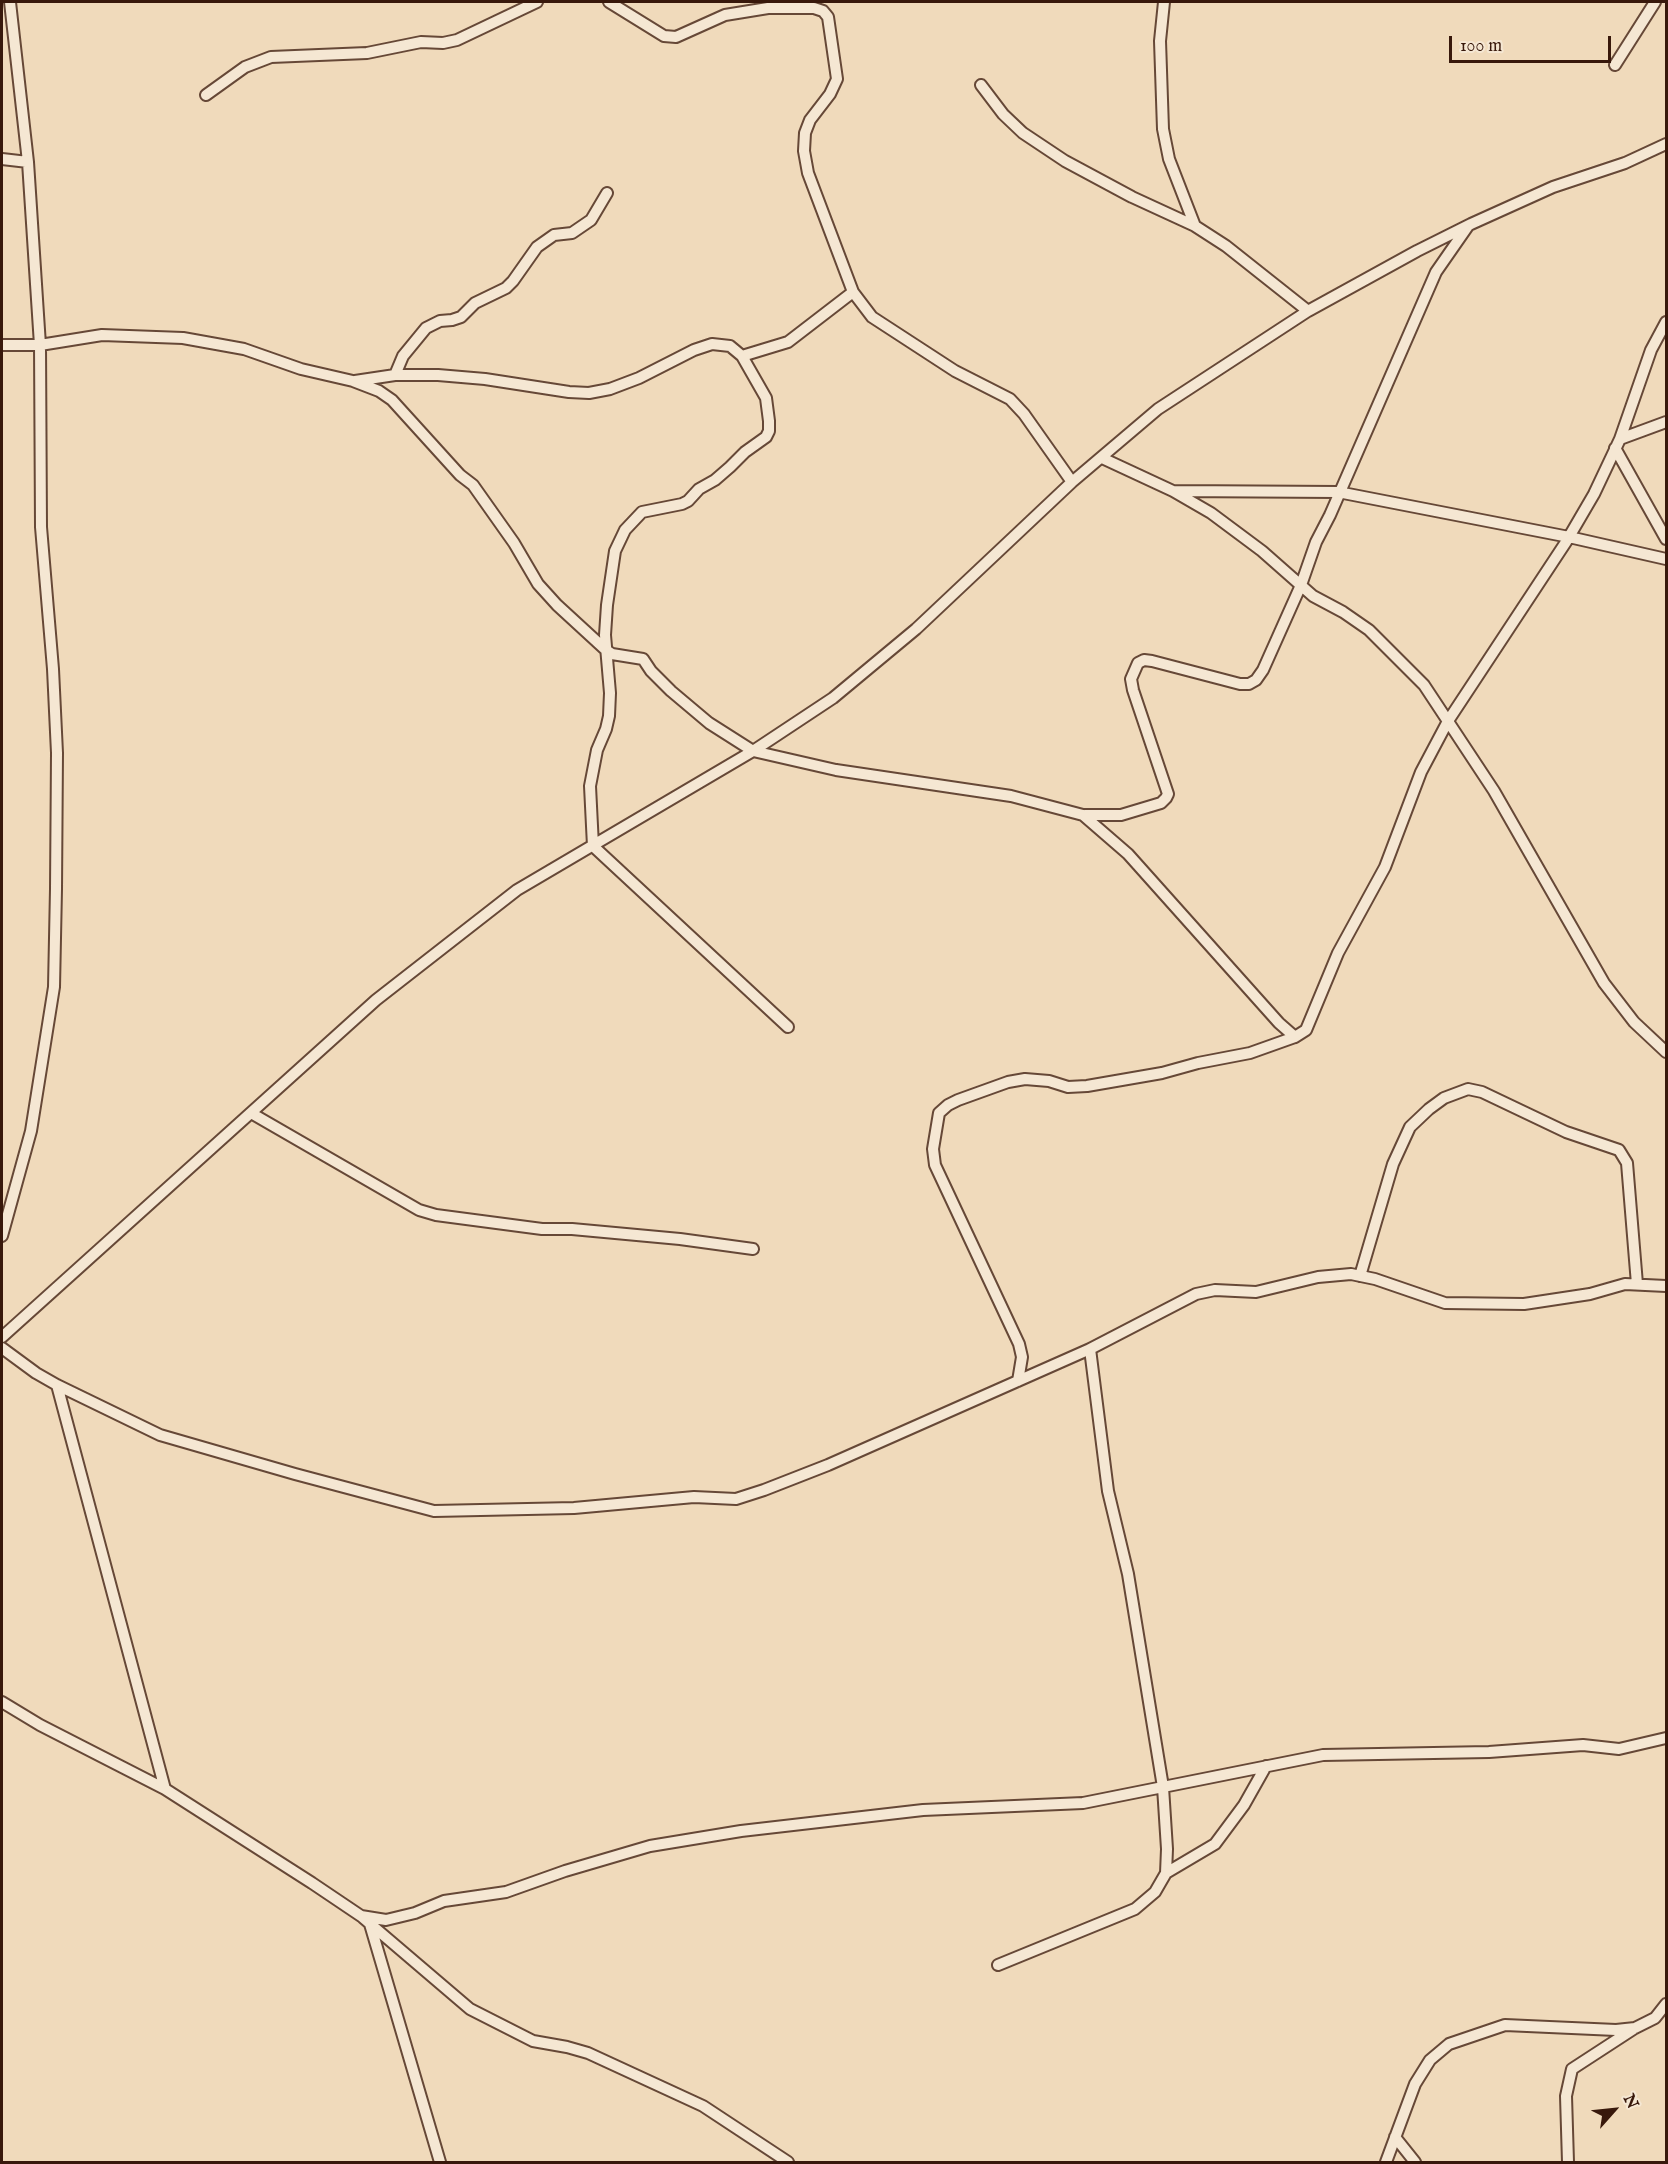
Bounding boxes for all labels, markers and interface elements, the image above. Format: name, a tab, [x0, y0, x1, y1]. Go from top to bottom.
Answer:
scale bar	[1452, 24, 1614, 62]
text: 100 m	[1460, 35, 1502, 58]
north arrow	[1584, 2080, 1644, 2140]
text: N	[1618, 2091, 1642, 2113]

